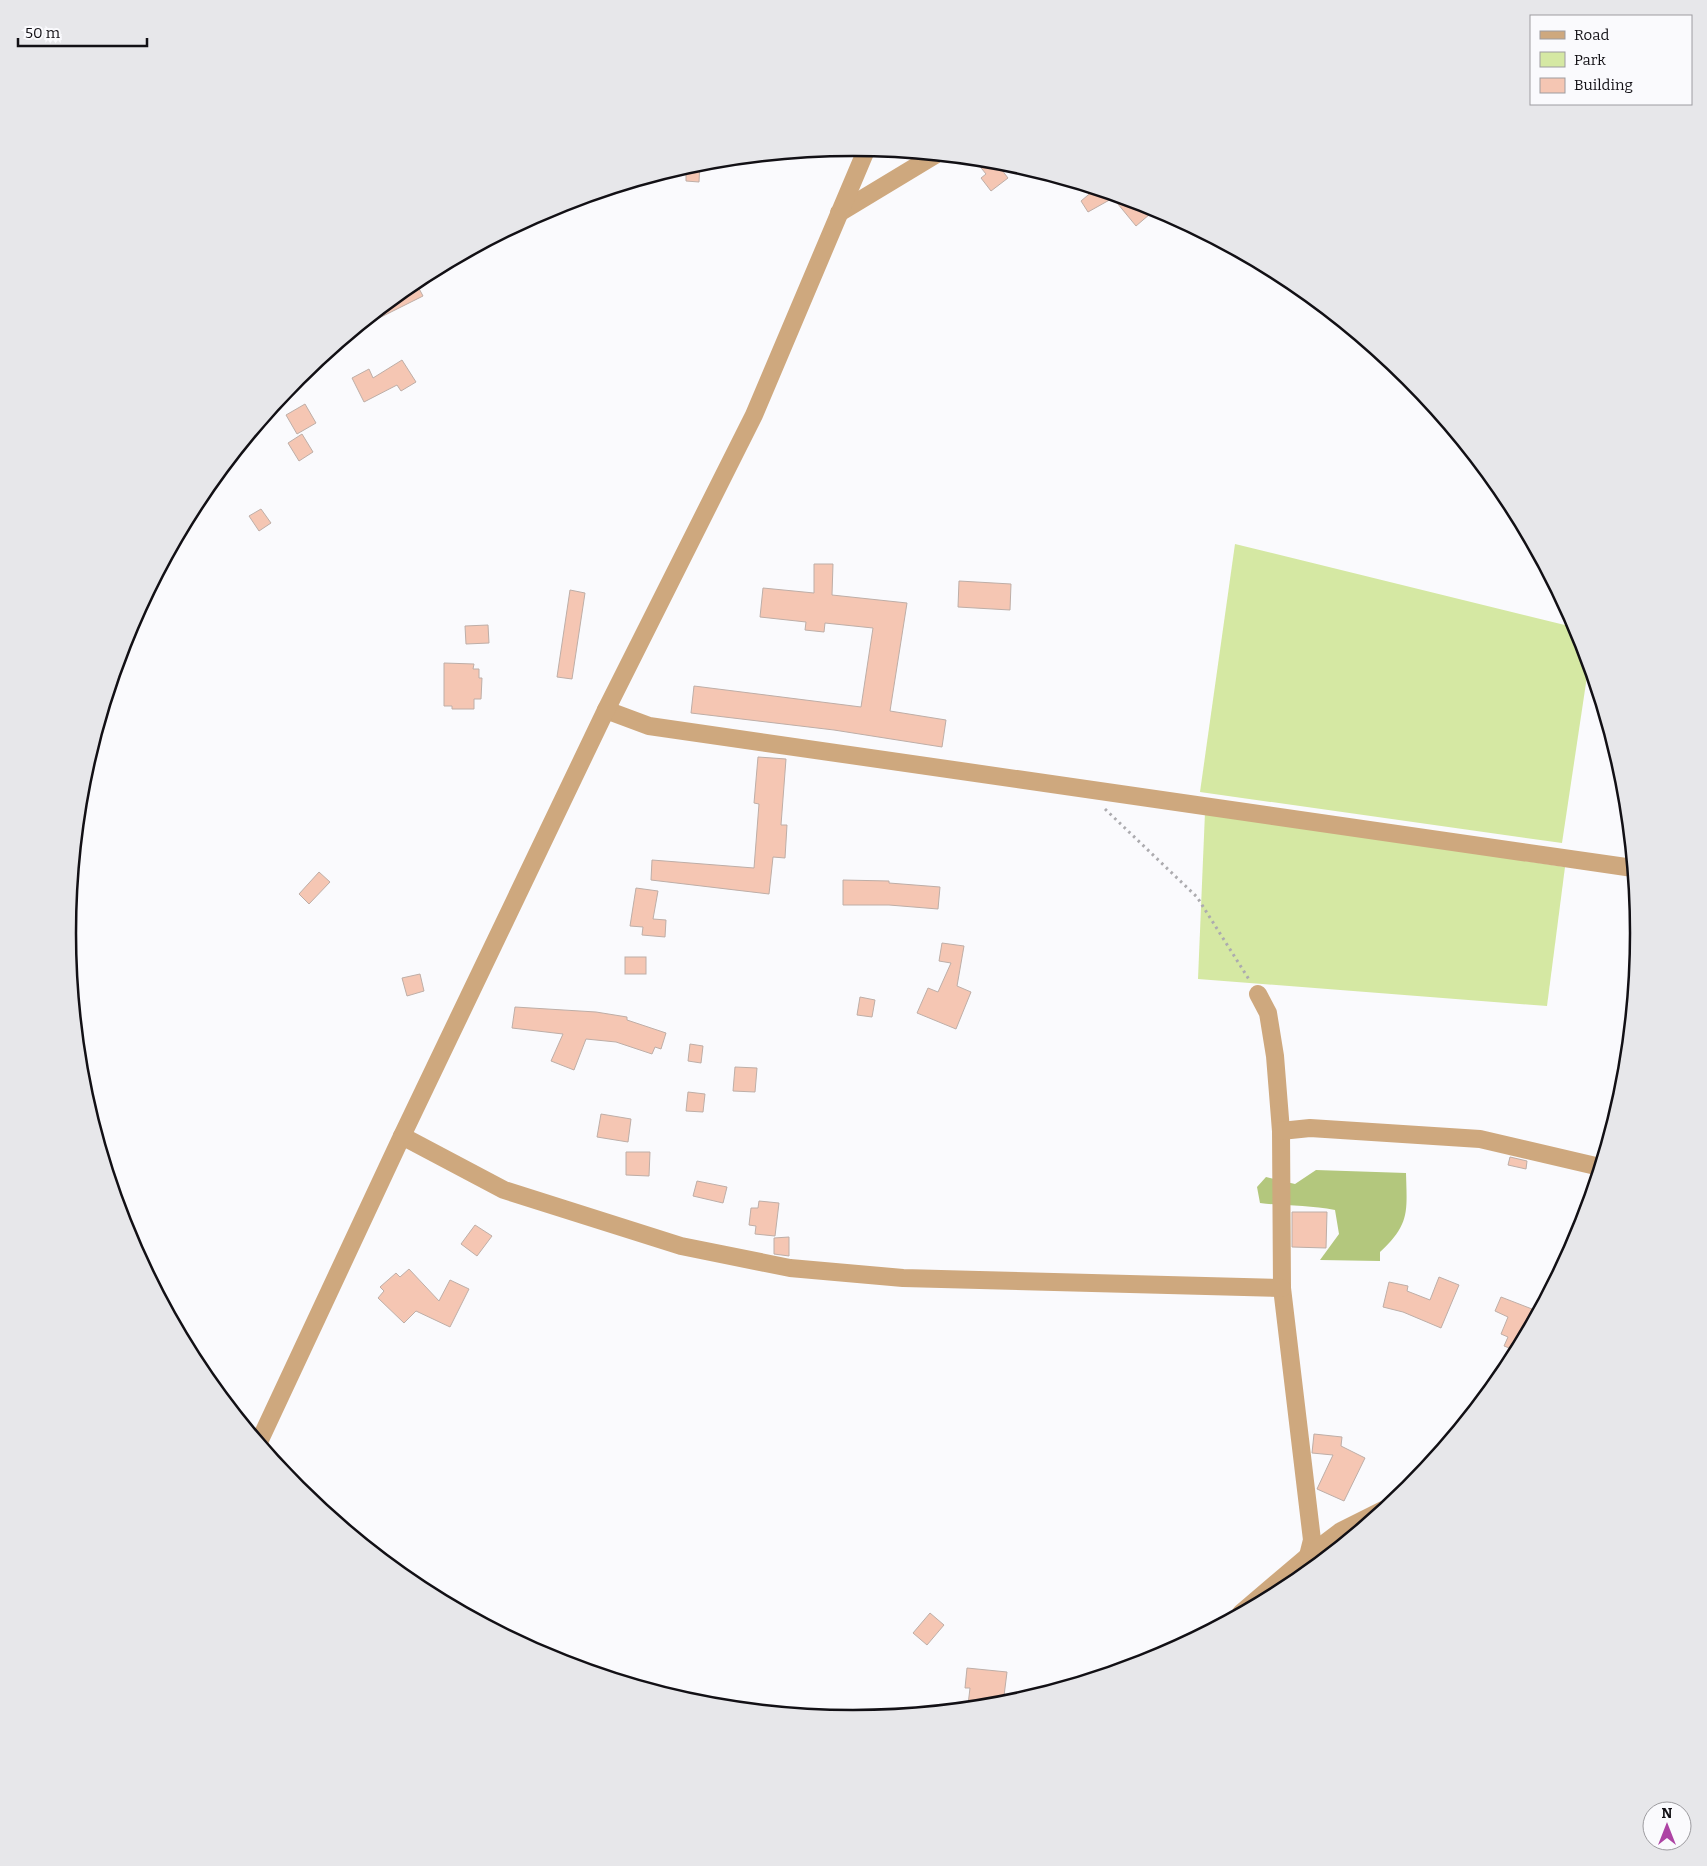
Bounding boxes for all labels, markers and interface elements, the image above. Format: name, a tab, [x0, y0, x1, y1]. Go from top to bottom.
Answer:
scale bar	[18, 15, 146, 47]
legend	[1530, 15, 1692, 105]
text: 50 m	[25, 24, 61, 42]
text: Road	[1574, 26, 1609, 44]
text: Park	[1574, 51, 1606, 69]
text: Building	[1574, 76, 1633, 94]
north arrow	[1642, 1801, 1692, 1851]
text: N	[1662, 1805, 1673, 1822]

